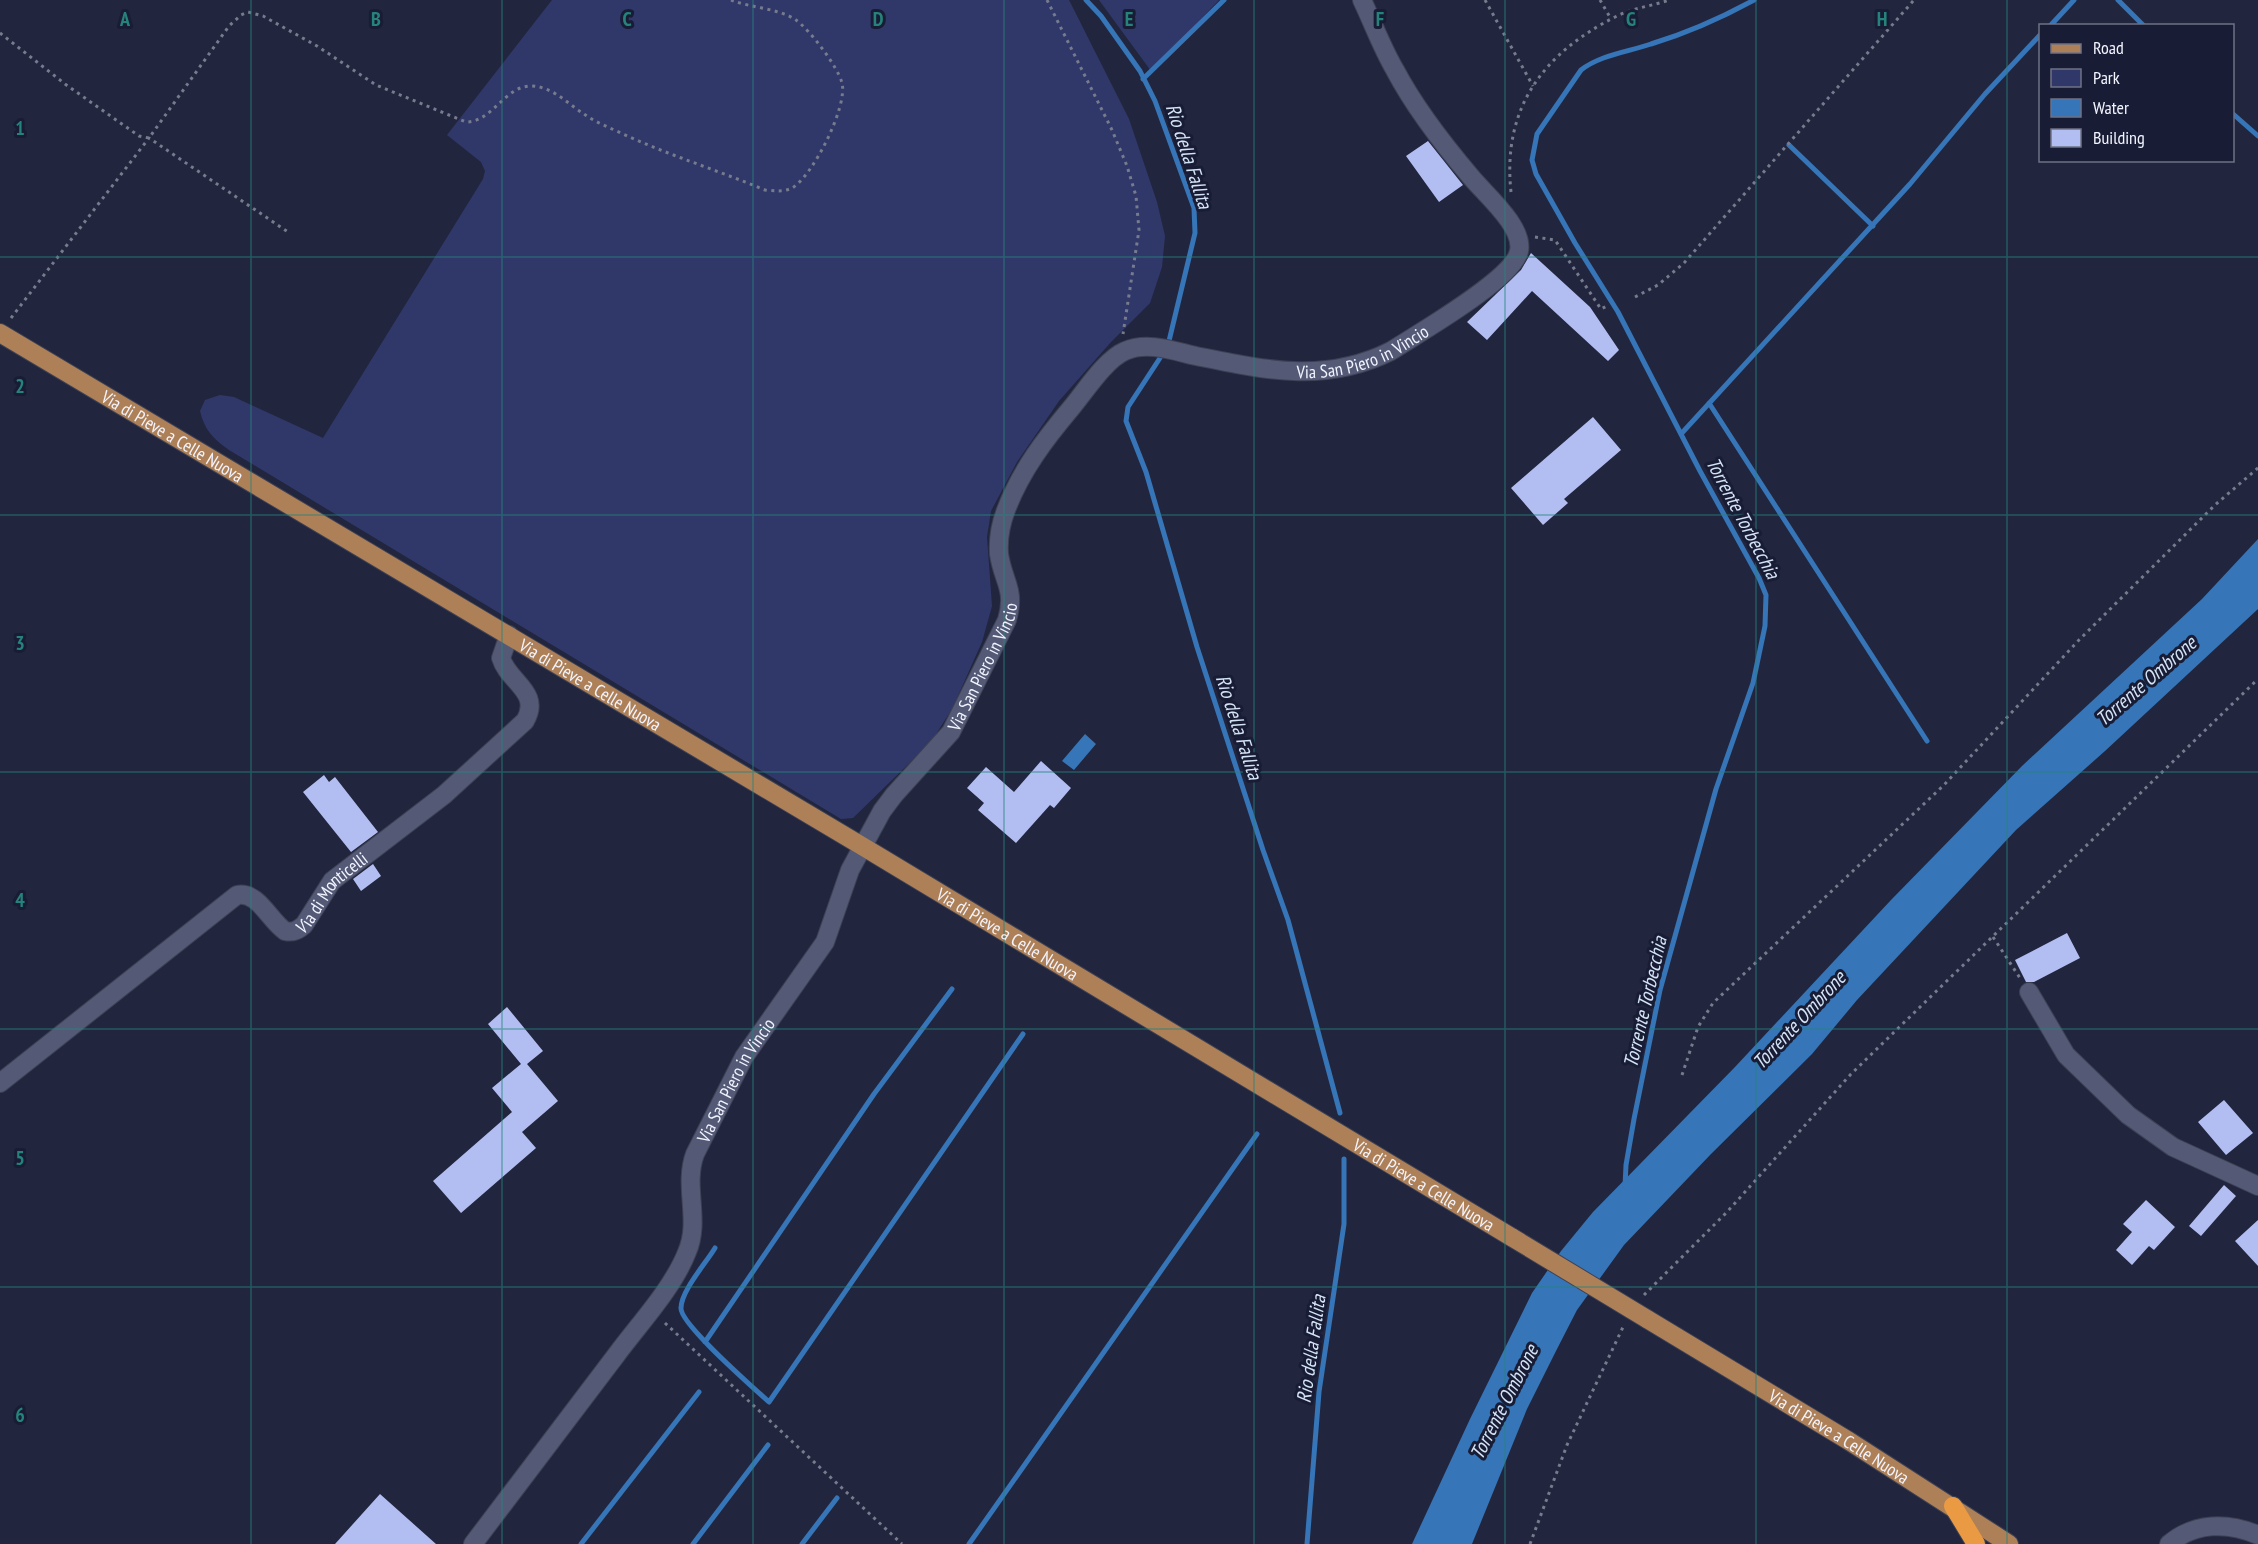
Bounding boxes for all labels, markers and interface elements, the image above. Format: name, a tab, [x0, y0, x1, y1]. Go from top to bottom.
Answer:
text: A	[119, 6, 131, 32]
text: B	[371, 6, 381, 32]
text: C	[622, 6, 632, 32]
text: D	[873, 6, 884, 32]
text: E	[1125, 6, 1133, 32]
text: F	[1376, 6, 1384, 32]
text: G	[1626, 6, 1636, 32]
text: H	[1877, 6, 1887, 32]
legend	[2039, 24, 2234, 162]
text: Road	[2093, 36, 2124, 59]
text: Park	[2093, 66, 2120, 89]
text: Water	[2093, 96, 2129, 119]
water label: Rio della Fallita	[1160, 100, 1218, 213]
text: 1	[15, 115, 25, 141]
text: Building	[2093, 126, 2145, 149]
street label: Via San Piero in Vincio	[1295, 319, 1433, 383]
text: 2	[15, 373, 25, 399]
street label: Via di Pieve a Celle Nuova	[97, 384, 248, 487]
water label: Torrente Torbecchia	[1700, 453, 1786, 584]
street label: Via San Piero in Vincio	[942, 602, 1022, 735]
water label: Torrente Ombrone	[2090, 629, 2203, 732]
text: 3	[15, 630, 25, 656]
street label: Via di Pieve a Celle Nuova	[514, 633, 666, 736]
water label: Rio della Fallita	[1210, 671, 1268, 784]
street label: Via di Monticelli	[291, 847, 372, 939]
street label: Via di Pieve a Celle Nuova	[932, 882, 1083, 985]
text: 4	[15, 887, 25, 913]
water label: Torrente Torbecchia	[1617, 933, 1673, 1070]
water label: Torrente Ombrone	[1747, 964, 1852, 1075]
street label: Via San Piero in Vincio	[691, 1013, 780, 1147]
street label: Via di Pieve a Celle Nuova	[1348, 1132, 1499, 1236]
text: 5	[15, 1145, 25, 1171]
water label: Rio della Fallita	[1291, 1292, 1332, 1405]
water label: Torrente Ombrone	[1464, 1339, 1545, 1464]
street label: Via di Pieve a Celle Nuova	[1764, 1383, 1914, 1488]
text: 6	[15, 1402, 25, 1428]

